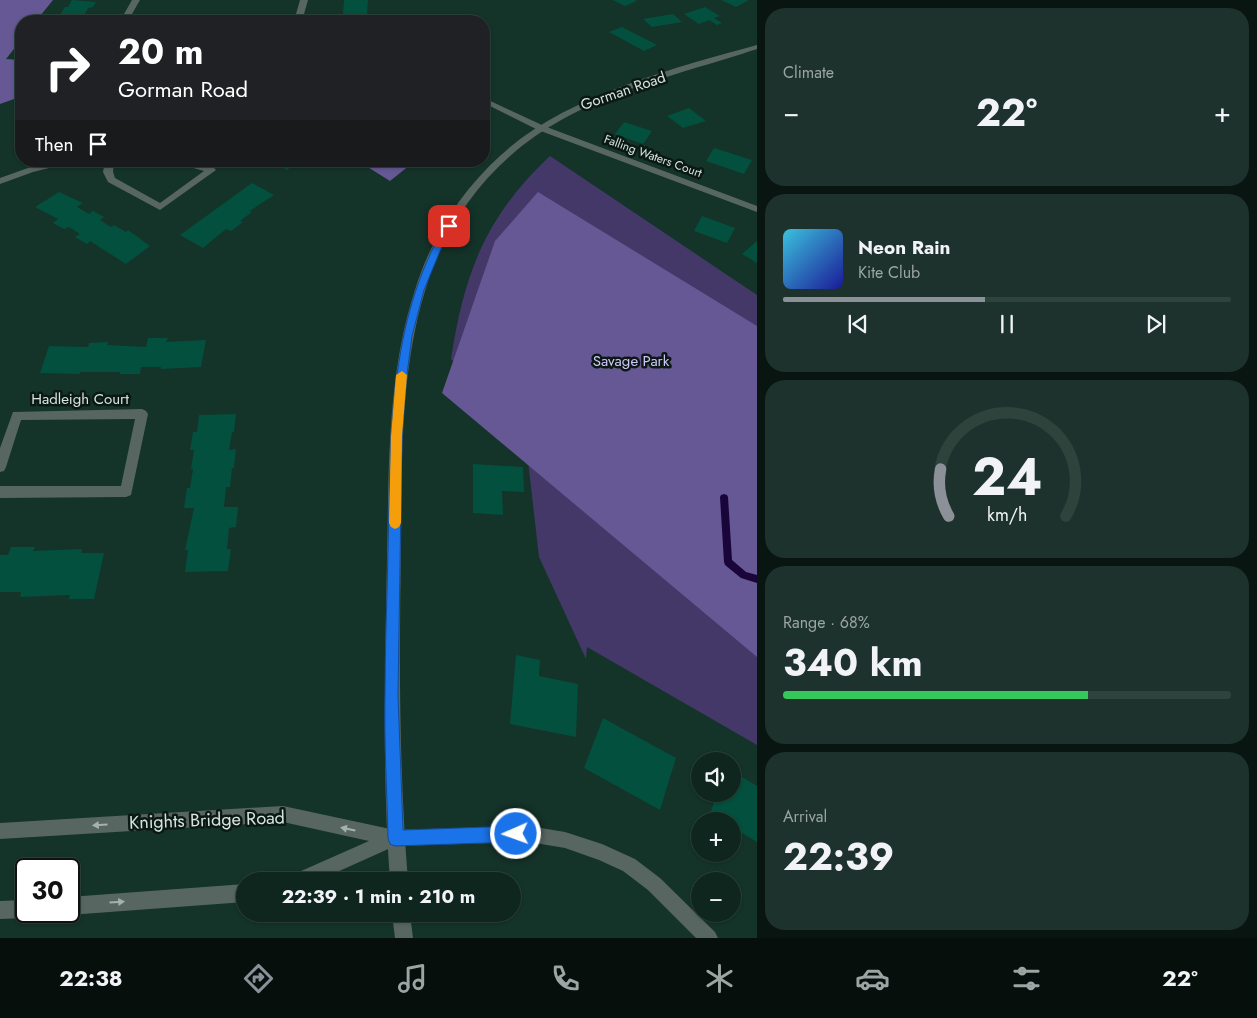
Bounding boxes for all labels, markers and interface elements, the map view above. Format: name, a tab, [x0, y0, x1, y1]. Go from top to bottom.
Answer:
text: 20 m	[118, 27, 203, 77]
icon: right	[35, 35, 100, 100]
text: Climate	[783, 61, 834, 84]
street label: Gorman Road	[578, 66, 668, 116]
text: Gorman Road	[118, 73, 248, 105]
text: 22°	[976, 85, 1037, 140]
text: −	[783, 92, 800, 133]
text: +	[1214, 92, 1231, 133]
icon: arrive	[84, 130, 112, 158]
street label: Falling Waters Court	[602, 130, 705, 182]
text: Then	[35, 131, 74, 158]
pin	[428, 205, 470, 247]
icon: arrive	[435, 212, 463, 240]
text: Neon Rain	[858, 234, 951, 261]
text: Kite Club	[858, 261, 920, 284]
icon: previous	[844, 310, 872, 338]
icon: pause	[993, 310, 1021, 338]
icon: next	[1142, 310, 1170, 338]
park label: Savage Park	[593, 350, 670, 372]
street label: Hadleigh Court	[31, 388, 129, 410]
text: 24	[972, 439, 1042, 515]
text: km/h	[987, 502, 1027, 528]
text: Range · 68%	[783, 611, 870, 634]
text: 340 km	[783, 635, 923, 690]
map controls	[691, 752, 741, 922]
button: sound	[691, 752, 741, 802]
street label: Knights Bridge Road	[129, 804, 285, 836]
text: Arrival	[783, 805, 827, 828]
position arrow	[489, 807, 541, 859]
button: +	[691, 812, 741, 862]
one-way arrow	[91, 821, 107, 829]
one-way arrow	[340, 825, 355, 833]
text: 22:39	[783, 829, 894, 884]
speed limit sign: 30	[15, 858, 80, 923]
button: −	[691, 872, 741, 922]
text: 22:39 · 1 min · 210 m	[282, 883, 475, 910]
one-way arrow	[110, 898, 126, 906]
icon: directions	[241, 961, 276, 996]
icon: music	[395, 961, 430, 996]
icon: phone	[548, 961, 583, 996]
icon: climate	[702, 961, 737, 996]
icon: car	[855, 961, 890, 996]
icon: filters	[1009, 961, 1044, 996]
text: 22:38	[59, 962, 123, 994]
text: 22°	[1162, 962, 1198, 994]

